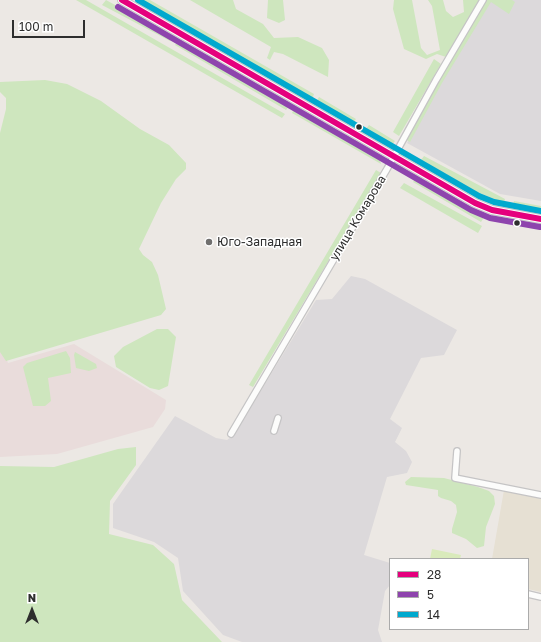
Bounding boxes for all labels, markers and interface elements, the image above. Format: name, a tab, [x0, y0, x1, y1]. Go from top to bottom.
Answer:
scale bar	[14, 12, 87, 38]
text: 100 m	[19, 19, 53, 34]
unlabelled marker	[354, 122, 364, 132]
street label: улица Комарова	[327, 173, 389, 263]
unlabelled marker	[512, 218, 522, 228]
place label: Юго-Западная	[217, 235, 302, 249]
marker: Юго-Западная	[204, 237, 214, 247]
legend	[389, 558, 529, 630]
text: 28	[427, 567, 441, 582]
text: 5	[427, 587, 434, 602]
north arrow	[12, 590, 52, 630]
text: N	[28, 591, 36, 604]
text: 14	[427, 607, 440, 622]

